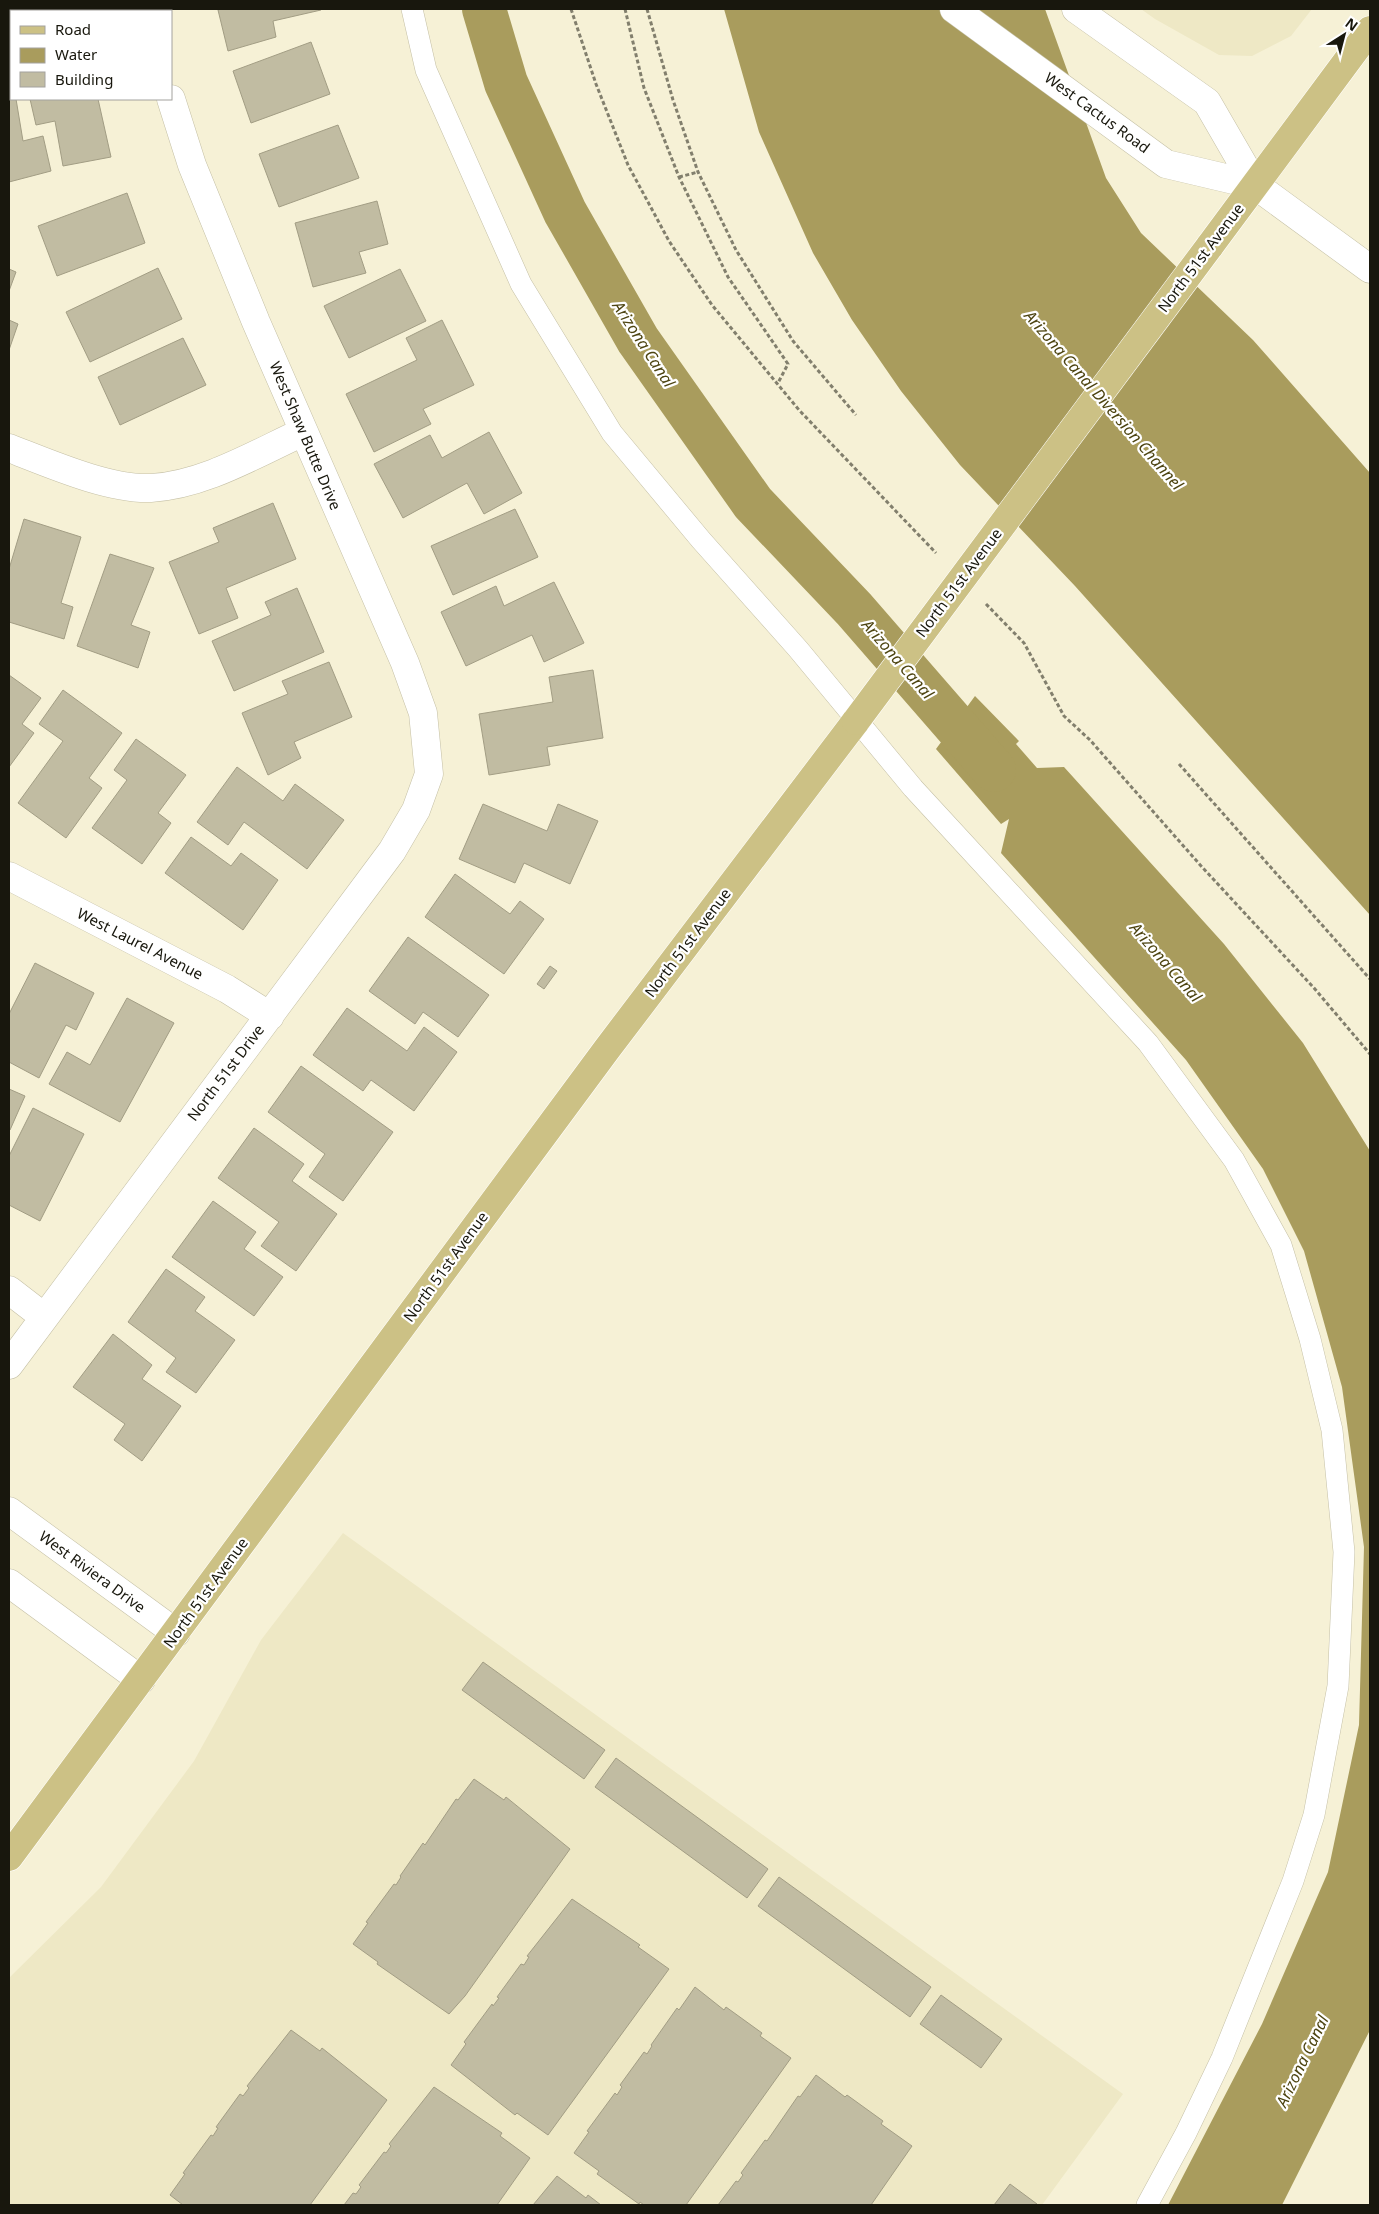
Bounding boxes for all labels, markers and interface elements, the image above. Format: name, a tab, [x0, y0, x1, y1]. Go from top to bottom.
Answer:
legend	[10, 10, 172, 100]
north arrow	[1319, 10, 1369, 60]
text: N	[1342, 13, 1362, 35]
text: Road	[55, 19, 91, 39]
text: Water	[55, 44, 97, 64]
street label: West Cactus Road	[1041, 67, 1154, 157]
text: Building	[55, 69, 113, 89]
street label: North 51st Avenue	[1153, 199, 1248, 316]
water label: Arizona Canal	[607, 296, 681, 392]
water label: Arizona Canal Diversion Channel	[1019, 305, 1189, 495]
street label: West Shaw Butte Drive	[266, 358, 346, 513]
street label: North 51st Avenue	[911, 524, 1006, 641]
water label: Arizona Canal	[857, 614, 939, 704]
street label: North 51st Avenue	[640, 884, 735, 1001]
street label: West Laurel Avenue	[74, 903, 207, 984]
water label: Arizona Canal	[1125, 917, 1207, 1007]
street label: North 51st Drive	[182, 1020, 268, 1125]
street label: North 51st Avenue	[398, 1207, 492, 1326]
street label: West Riviera Drive	[35, 1526, 150, 1617]
street label: North 51st Avenue	[158, 1533, 252, 1652]
water label: Arizona Canal	[1270, 2011, 1334, 2111]

